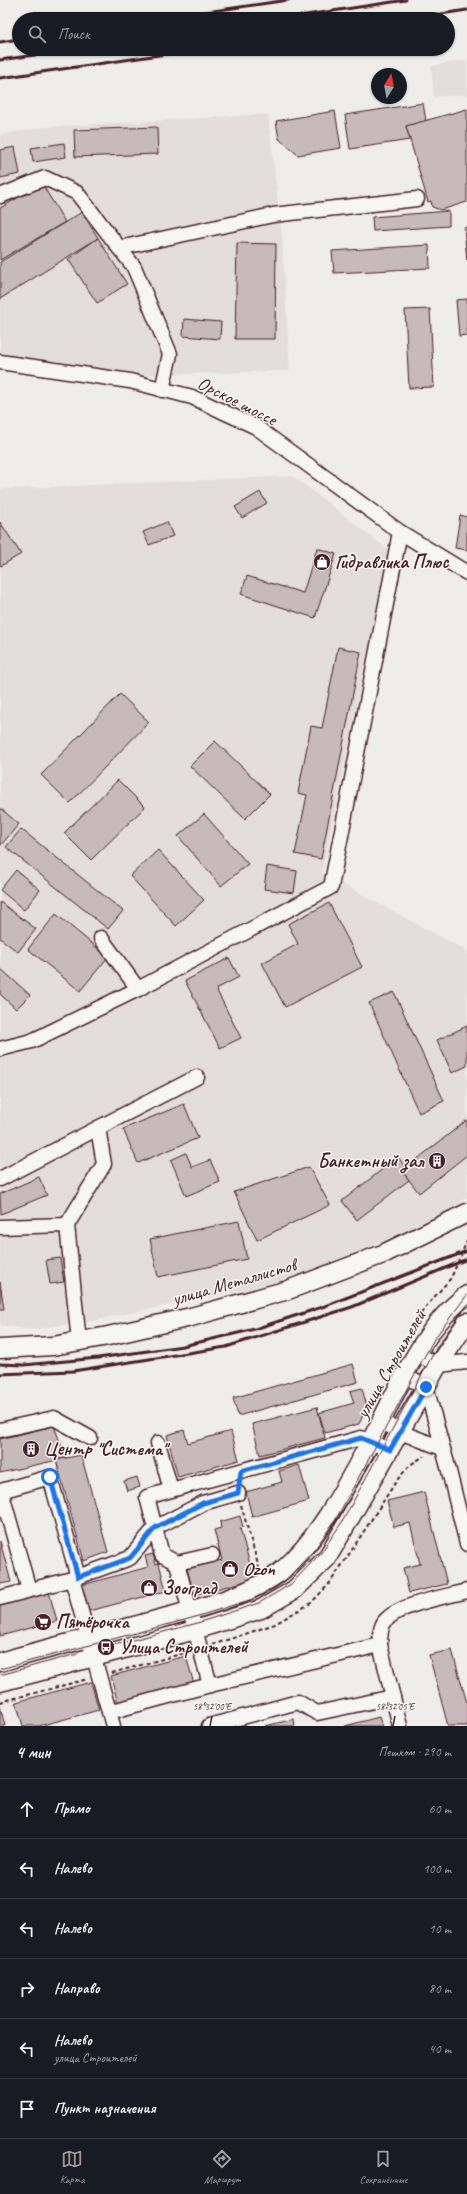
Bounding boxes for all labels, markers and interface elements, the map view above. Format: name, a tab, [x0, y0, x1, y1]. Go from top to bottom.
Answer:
search box	[12, 12, 455, 56]
icon: search	[26, 23, 48, 45]
text: Поиск	[58, 25, 90, 44]
north arrow	[371, 68, 407, 104]
street label: Орское шоссе	[193, 371, 282, 432]
place label: Гидравлика Плюс	[335, 550, 449, 574]
shop icon: Гидравлика Плюс	[312, 552, 332, 572]
place label: Банкетный зал	[318, 1149, 425, 1174]
building icon: Банкетный зал	[427, 1151, 447, 1171]
street label: улица Металлистов	[168, 1252, 302, 1311]
street label: улица Строителей	[350, 1305, 432, 1423]
route end	[417, 1378, 435, 1396]
place label: Центр "Система"	[44, 1437, 171, 1461]
building icon: Центр "Система"	[21, 1439, 41, 1459]
route start	[41, 1468, 59, 1486]
place label: Ozon	[243, 1557, 275, 1581]
shop icon: Ozon	[220, 1559, 240, 1579]
place label: Зооград	[162, 1576, 218, 1600]
shop icon: Зооград	[139, 1578, 159, 1598]
place label: Пятёрочка	[56, 1610, 130, 1634]
supermarket icon: Пятёрочка	[33, 1612, 53, 1632]
place label: Улица Строителей	[119, 1635, 250, 1659]
bus stop icon: Улица Строителей	[96, 1637, 116, 1657]
text: 58°32'00"E	[193, 1700, 233, 1713]
text: 58°32'05"E	[376, 1700, 416, 1713]
text: 4 мин	[16, 1742, 51, 1763]
text: Пешком · 290 m	[378, 1744, 451, 1760]
icon: ahead	[16, 1798, 38, 1820]
text: Прямо	[54, 1799, 90, 1818]
text: 60 m	[429, 1801, 451, 1817]
icon: left	[16, 1858, 38, 1880]
text: Налево	[54, 1859, 92, 1878]
text: 100 m	[423, 1861, 451, 1877]
icon: left	[16, 1918, 38, 1940]
text: Налево	[54, 1919, 92, 1938]
text: 10 m	[429, 1921, 451, 1937]
icon: right	[16, 1978, 38, 2000]
text: Направо	[54, 1979, 100, 1998]
text: 80 m	[429, 1981, 451, 1997]
text: Налево	[54, 2031, 92, 2050]
icon: left	[16, 2038, 38, 2060]
text: 40 m	[429, 2041, 451, 2057]
text: улица Строителей	[54, 2050, 137, 2066]
icon: arrive	[16, 2098, 38, 2120]
text: Пункт назначения	[54, 2099, 156, 2118]
tab: Карта	[60, 2148, 85, 2186]
tab: Маршрут	[204, 2148, 240, 2186]
tab: Сохранённые	[360, 2148, 407, 2186]

